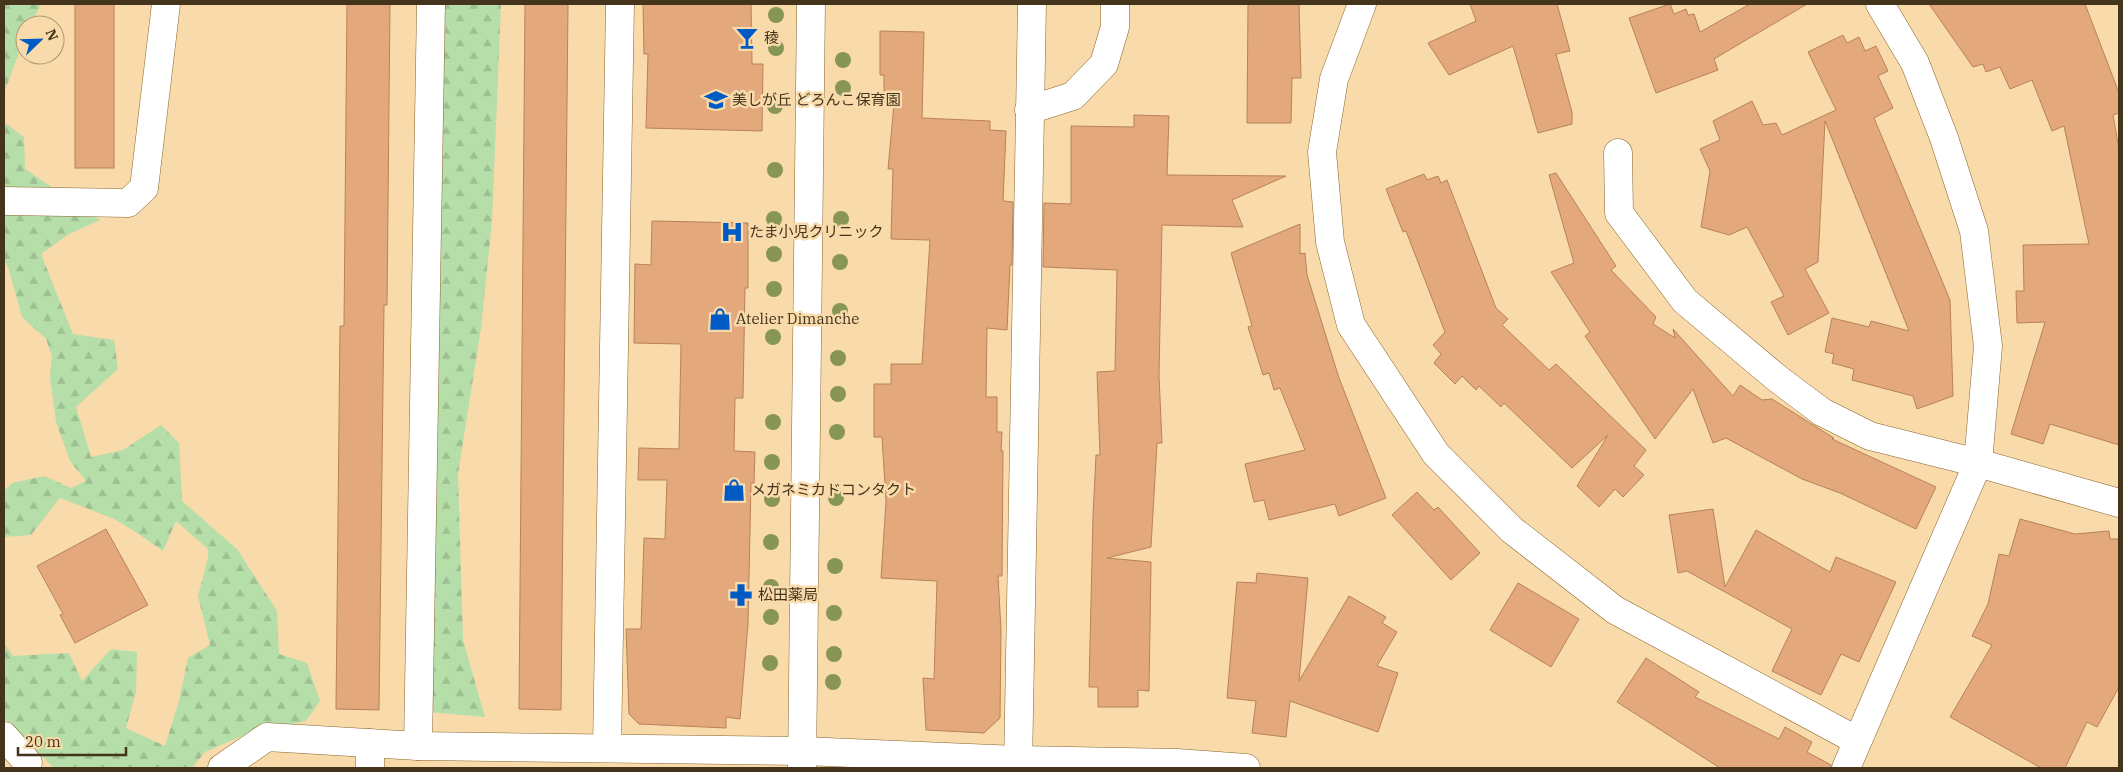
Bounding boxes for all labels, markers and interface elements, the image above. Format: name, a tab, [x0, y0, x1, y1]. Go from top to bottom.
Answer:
north arrow	[15, 15, 65, 65]
bar icon: 稜	[734, 25, 760, 51]
text: N	[42, 26, 62, 44]
place label: 稜	[764, 28, 779, 47]
school or university icon: 美しが丘 どろんこ保育園	[703, 87, 729, 113]
place label: 美しが丘 どろんこ保育園	[732, 90, 900, 109]
hospital icon: たま小児クリニック	[719, 219, 745, 245]
place label: たま小児クリニック	[749, 222, 884, 241]
shop icon: Atelier Dimanche	[707, 306, 733, 332]
place label: Atelier Dimanche	[736, 309, 859, 328]
shop icon: メガネミカドコンタクト	[721, 477, 747, 503]
place label: メガネミカドコンタクト	[751, 480, 916, 499]
pharmacy icon: 松田薬局	[728, 582, 754, 608]
place label: 松田薬局	[758, 585, 818, 604]
scale bar	[18, 724, 125, 756]
text: 20 m	[25, 732, 61, 751]

